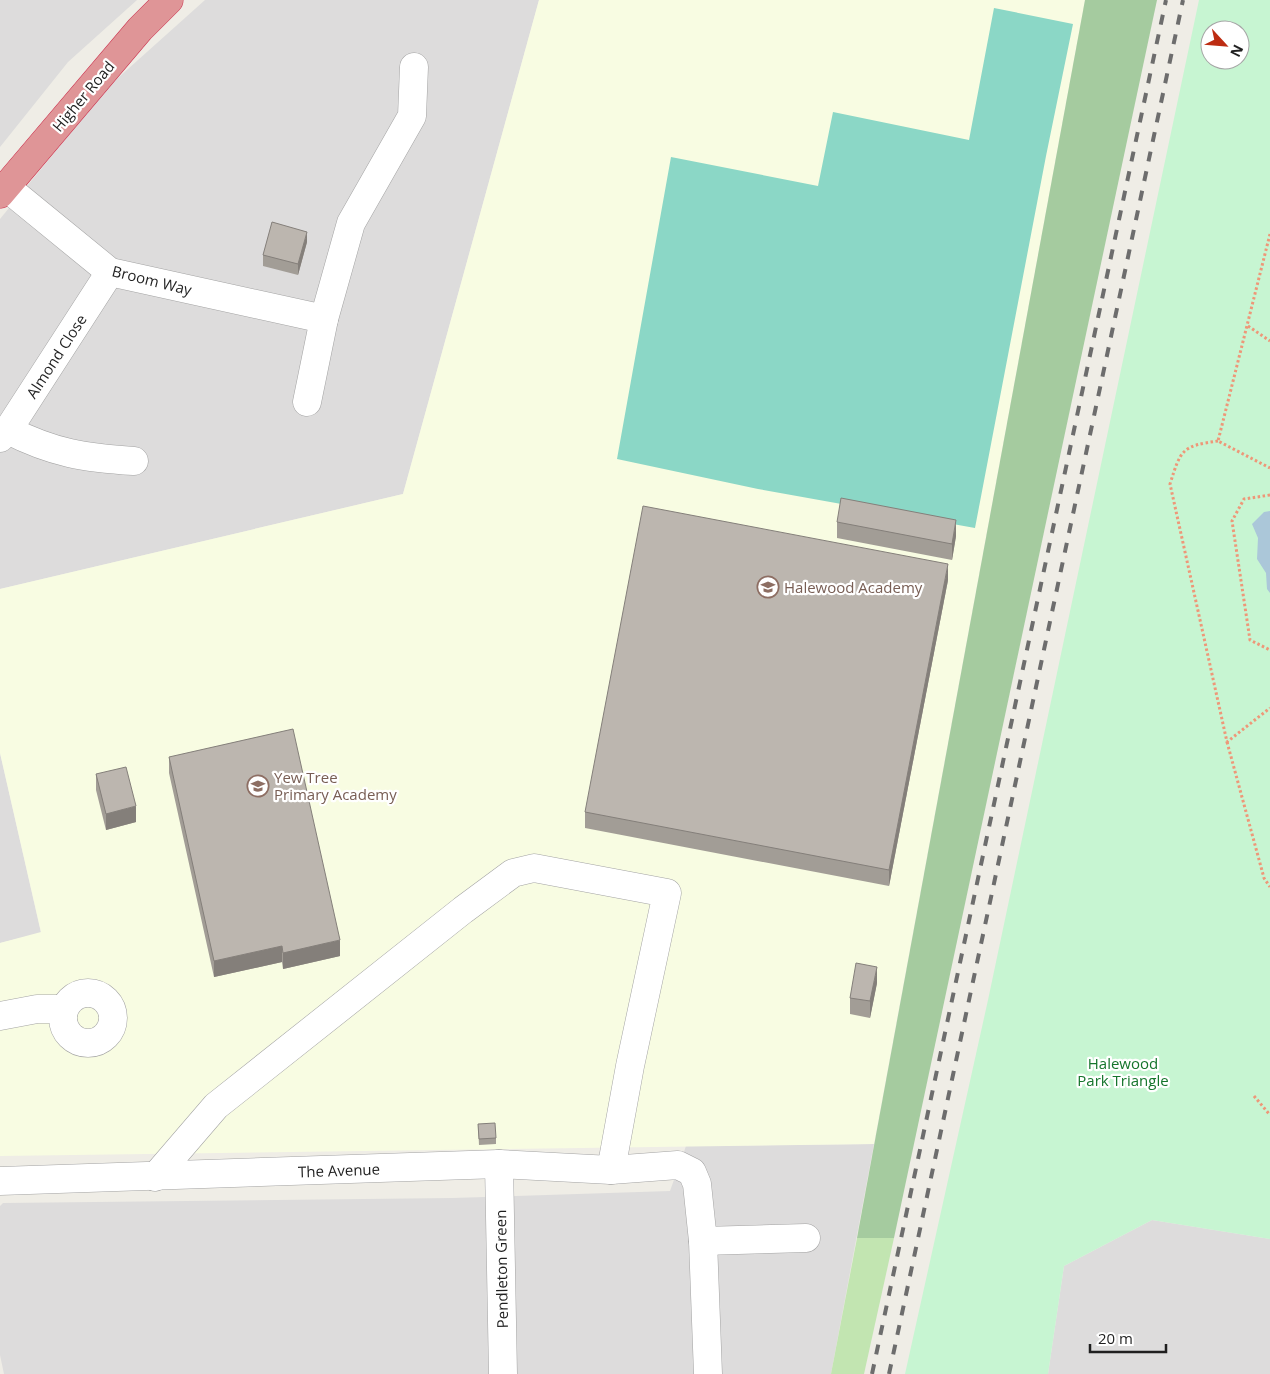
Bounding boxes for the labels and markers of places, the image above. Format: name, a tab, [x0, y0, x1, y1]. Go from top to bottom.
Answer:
school or university icon: Halewood Academy	[756, 575, 780, 599]
place label: Halewood Academy	[784, 577, 923, 597]
place label: Yew Tree Primary Academy	[274, 767, 397, 804]
school or university icon: Yew Tree Primary Academy	[246, 774, 270, 798]

